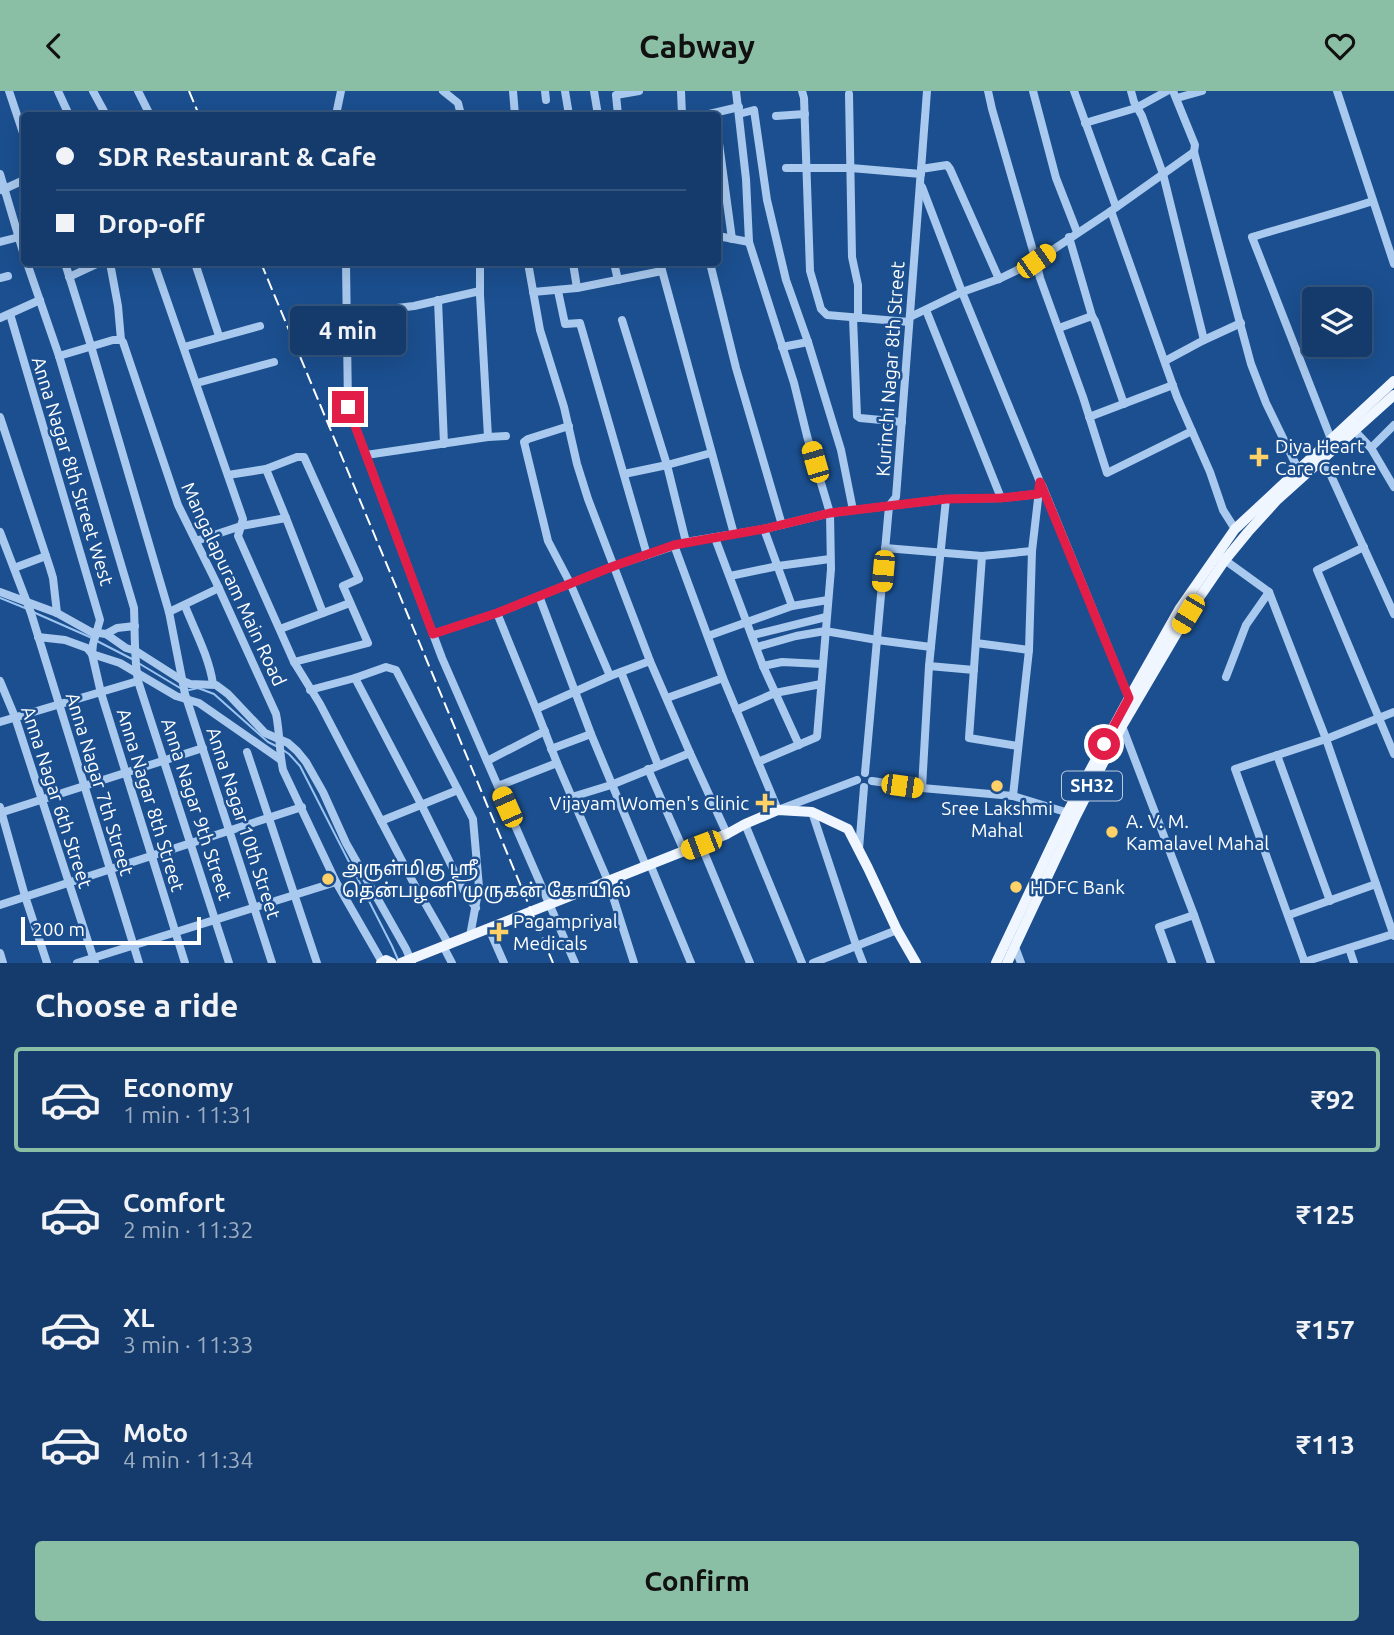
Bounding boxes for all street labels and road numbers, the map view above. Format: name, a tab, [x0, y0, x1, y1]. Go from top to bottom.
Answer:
street label: Kurinchi Nagar 8th Street	[872, 260, 909, 477]
street label: Anna Nagar 8th Street West	[28, 354, 118, 589]
street label: Mangalapuram Main Road	[177, 479, 291, 689]
street label: Anna Nagar 7th Street	[62, 690, 138, 879]
street label: Anna Nagar 6th Street	[17, 703, 97, 891]
street label: Anna Nagar 8th Street	[113, 706, 189, 895]
street label: Anna Nagar 9th Street	[157, 715, 237, 903]
street label: Anna Nagar 10th Street	[202, 724, 286, 922]
road number: SH32	[1062, 771, 1122, 801]

